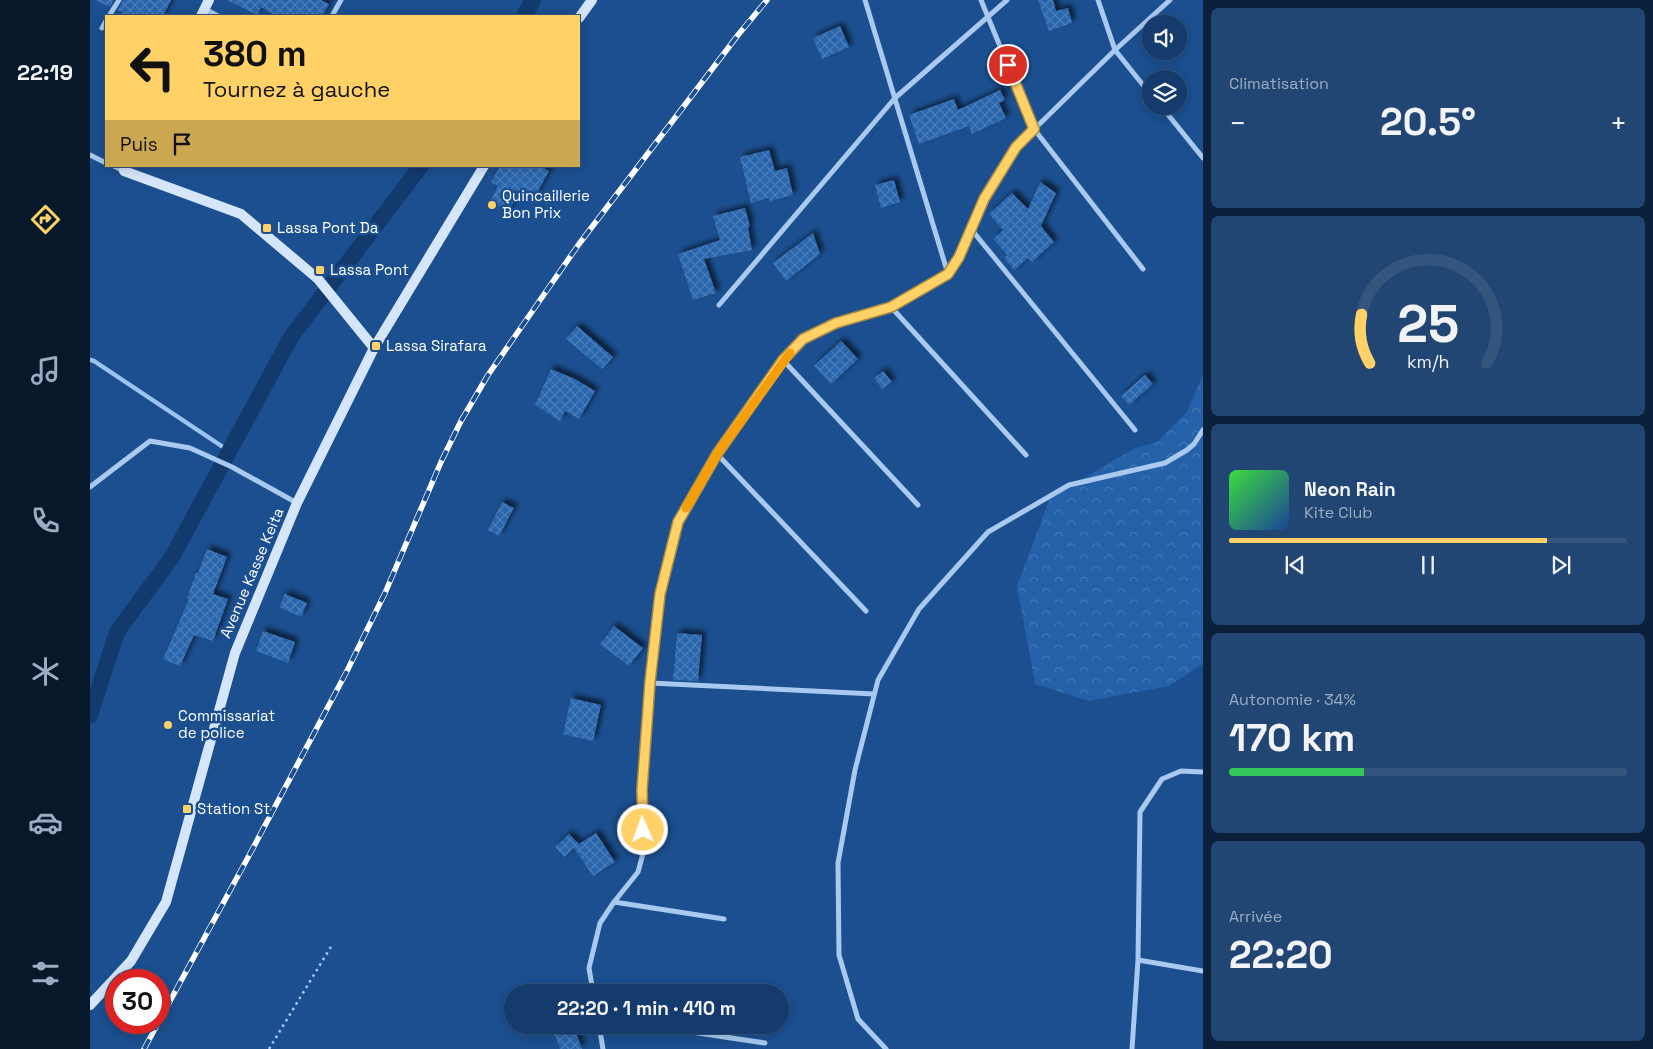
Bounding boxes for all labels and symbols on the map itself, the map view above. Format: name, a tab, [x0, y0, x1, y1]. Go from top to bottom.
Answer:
pin	[987, 44, 1029, 86]
place label: Quincaillerie Bon Prix	[502, 186, 590, 222]
marker: Quincaillerie Bon Prix	[486, 199, 498, 211]
place label: Lassa Pont Da	[277, 218, 379, 237]
marker: Lassa Pont Da	[261, 222, 273, 234]
place label: Lassa Pont	[330, 260, 409, 279]
marker: Lassa Pont	[314, 264, 326, 276]
place label: Lassa Sirafara	[386, 336, 487, 355]
marker: Lassa Sirafara	[370, 340, 382, 352]
street label: Avenue Kasse Keita	[215, 504, 288, 641]
place label: Commissariat de police	[178, 706, 275, 742]
marker: Commissariat de police	[162, 719, 174, 731]
place label: Station St	[197, 799, 270, 818]
marker: Station St	[181, 803, 193, 815]
position arrow	[616, 803, 668, 855]
speed limit sign: 30	[105, 969, 170, 1034]

